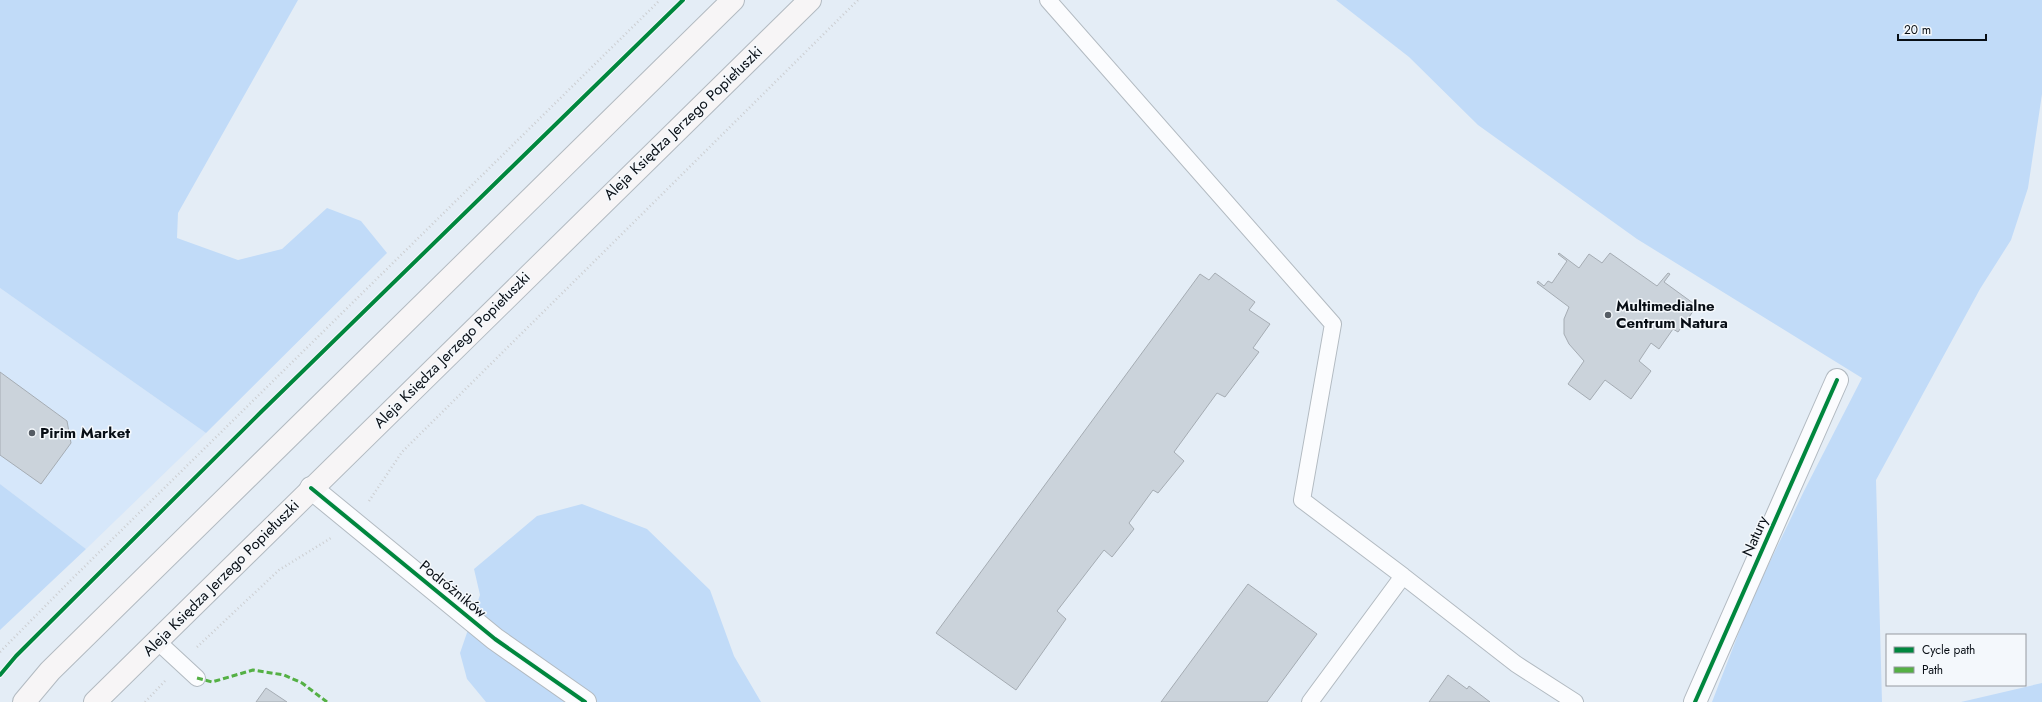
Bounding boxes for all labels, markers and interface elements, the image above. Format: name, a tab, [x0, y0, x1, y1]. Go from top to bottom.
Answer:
scale bar	[1898, 16, 1986, 42]
text: 20 m	[1904, 21, 1931, 39]
street label: Aleja Księdza Jerzego Popiełuszki	[599, 41, 767, 205]
street label: Aleja Księdza Jerzego Popiełuszki	[369, 267, 535, 433]
place label: Multimedialne Centrum Natura	[1616, 295, 1728, 334]
marker: Multimedialne Centrum Natura	[1603, 310, 1613, 320]
place label: Pirim Market	[40, 422, 130, 444]
marker: Pirim Market	[27, 428, 37, 438]
street label: Aleja Księdza Jerzego Popiełuszki	[138, 495, 304, 661]
street label: Natury	[1736, 512, 1774, 560]
street label: Podróżników	[415, 555, 492, 623]
legend	[1886, 634, 2026, 686]
text: Cycle path	[1922, 641, 1975, 659]
text: Path	[1922, 661, 1943, 679]

